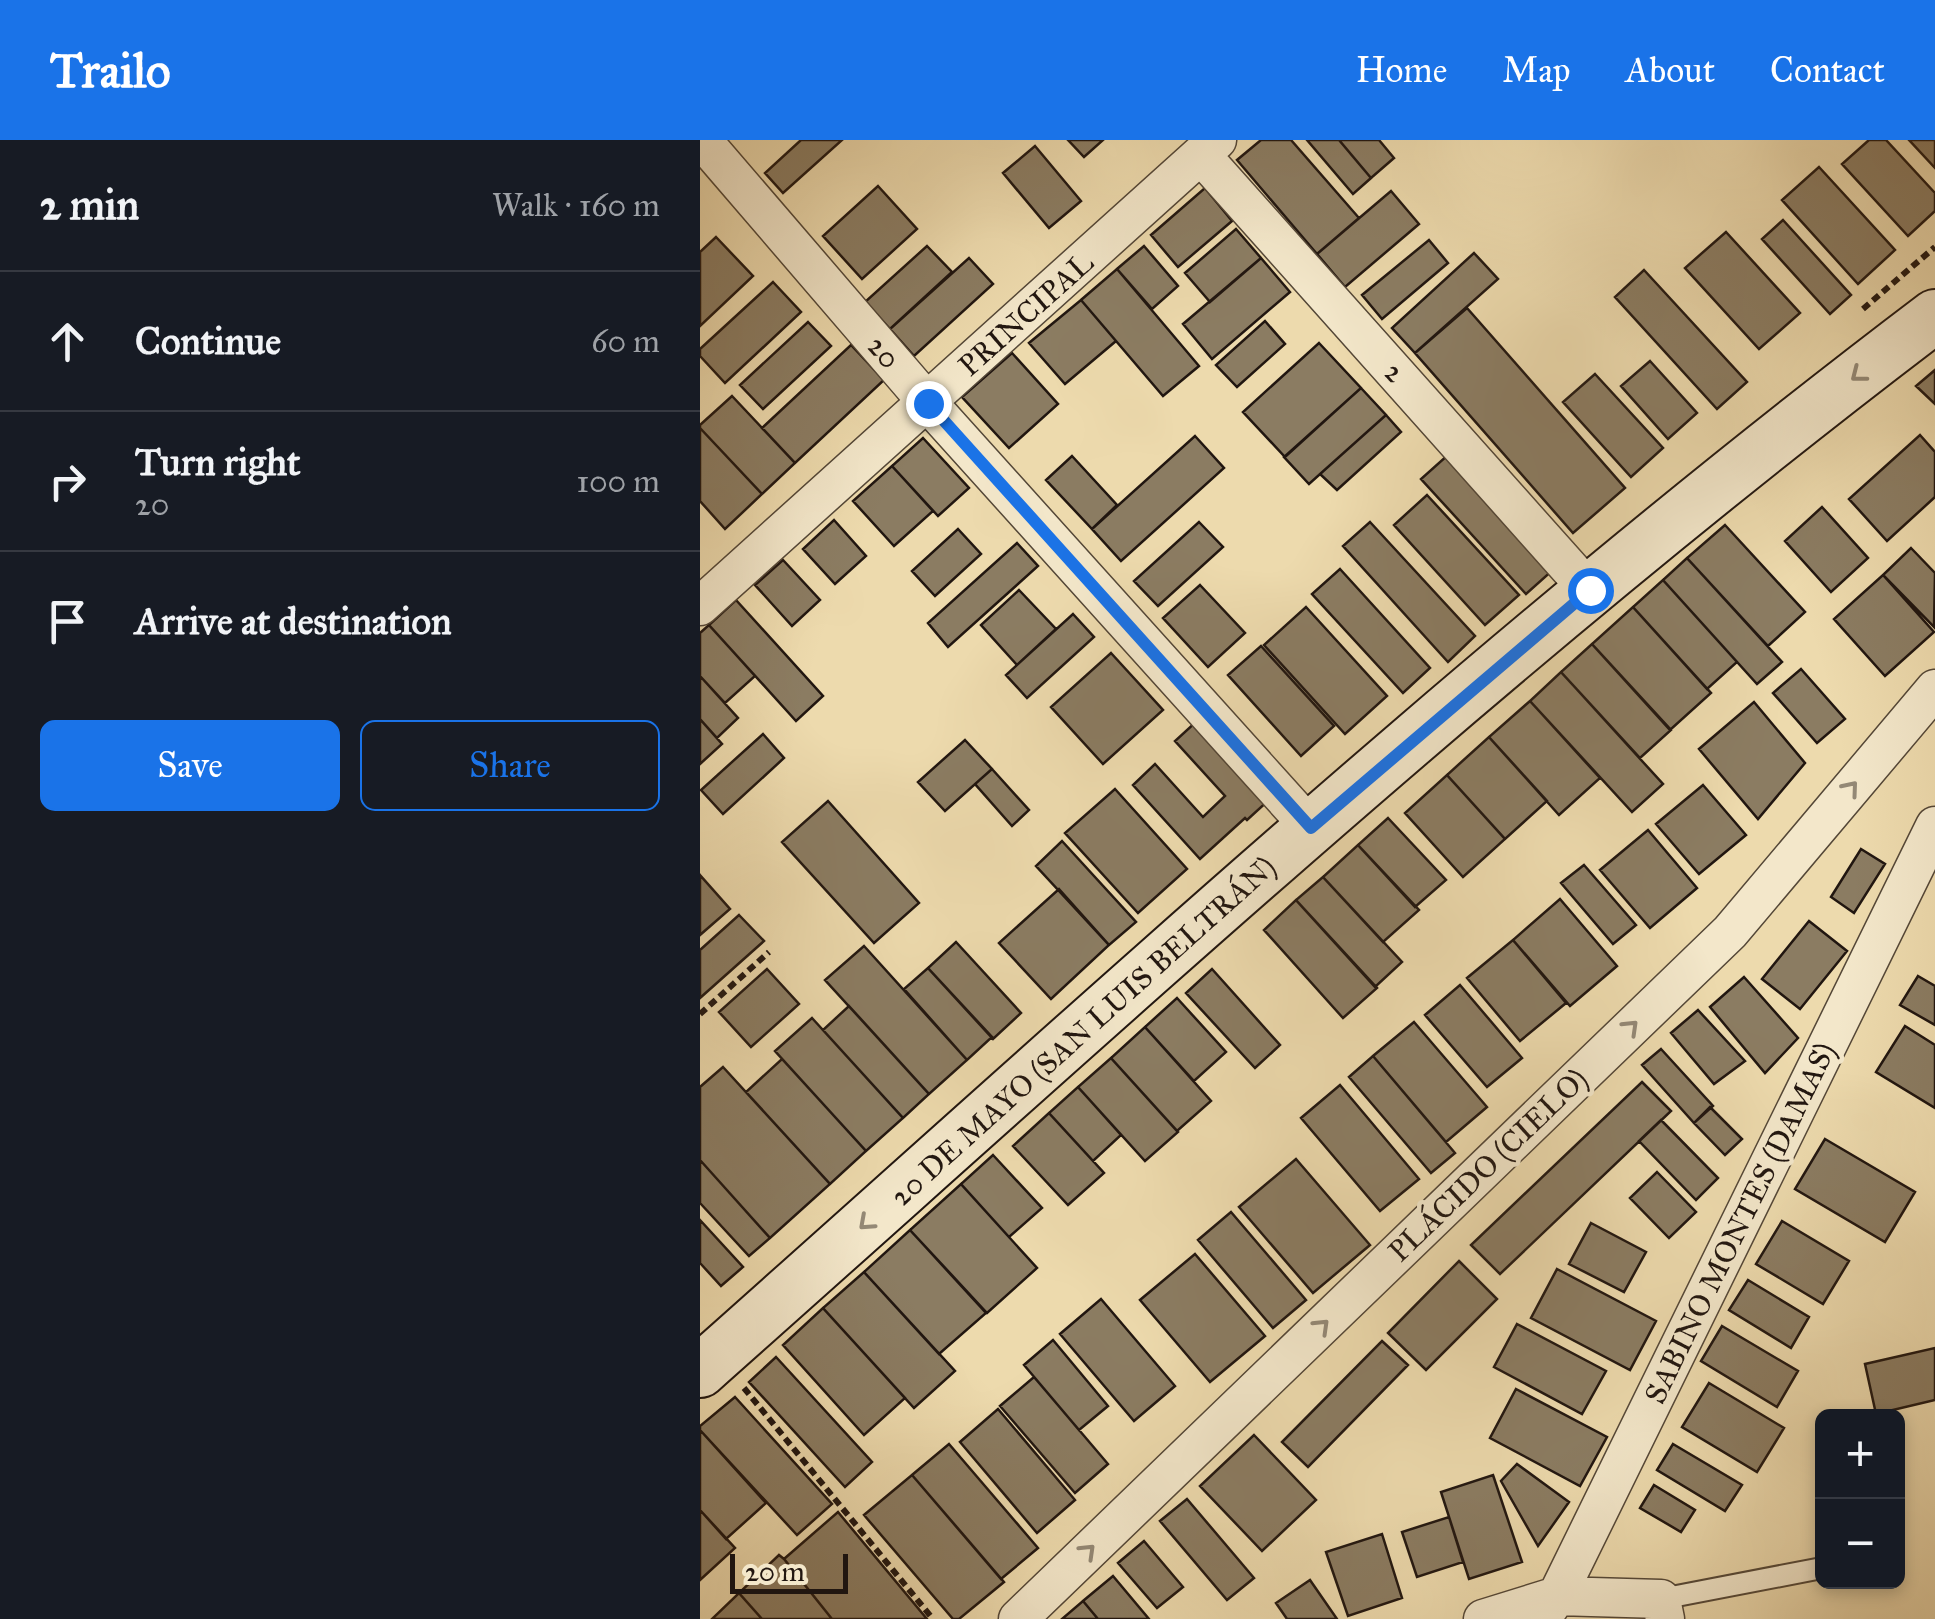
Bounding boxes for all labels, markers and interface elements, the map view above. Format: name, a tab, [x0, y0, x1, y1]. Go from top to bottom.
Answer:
text: Trailo	[50, 41, 171, 100]
text: Home	[1356, 49, 1447, 92]
text: Map	[1502, 49, 1571, 92]
text: About	[1626, 49, 1715, 92]
text: Contact	[1770, 49, 1885, 92]
text: 2 min	[40, 179, 139, 231]
text: Walk · 160 m	[492, 186, 660, 225]
street label: PRINCIPAL	[951, 244, 1101, 384]
icon: ahead	[40, 314, 95, 369]
text: Continue	[135, 318, 281, 364]
text: 60 m	[591, 322, 660, 361]
street label: 20	[860, 328, 908, 376]
street label: 2	[1377, 354, 1413, 390]
one-way arrow	[1851, 363, 1869, 381]
route end	[906, 381, 952, 427]
text: Turn right	[135, 439, 301, 485]
icon: right	[40, 454, 95, 509]
text: 100 m	[576, 462, 660, 501]
text: 20	[135, 485, 169, 524]
route start	[1568, 568, 1614, 614]
icon: arrive	[40, 594, 95, 649]
text: Arrive at destination	[135, 598, 452, 644]
button: Save	[40, 720, 340, 811]
button: Share	[360, 720, 660, 811]
one-way arrow	[1839, 782, 1857, 800]
street label: 20 DE MAYO (SAN LUIS BELTRÁN)	[882, 848, 1284, 1214]
one-way arrow	[1620, 1021, 1638, 1039]
street label: SABINO MONTES (DAMAS)	[1637, 1037, 1844, 1410]
street label: PLÁCIDO (CIELO)	[1380, 1060, 1596, 1270]
one-way arrow	[859, 1212, 878, 1230]
one-way arrow	[1310, 1320, 1328, 1338]
map controls	[1815, 1409, 1905, 1589]
button: +	[1815, 1409, 1905, 1499]
button: −	[1815, 1499, 1905, 1589]
one-way arrow	[1076, 1545, 1094, 1563]
scale bar	[730, 1549, 848, 1594]
text: 20 m	[745, 1554, 805, 1589]

